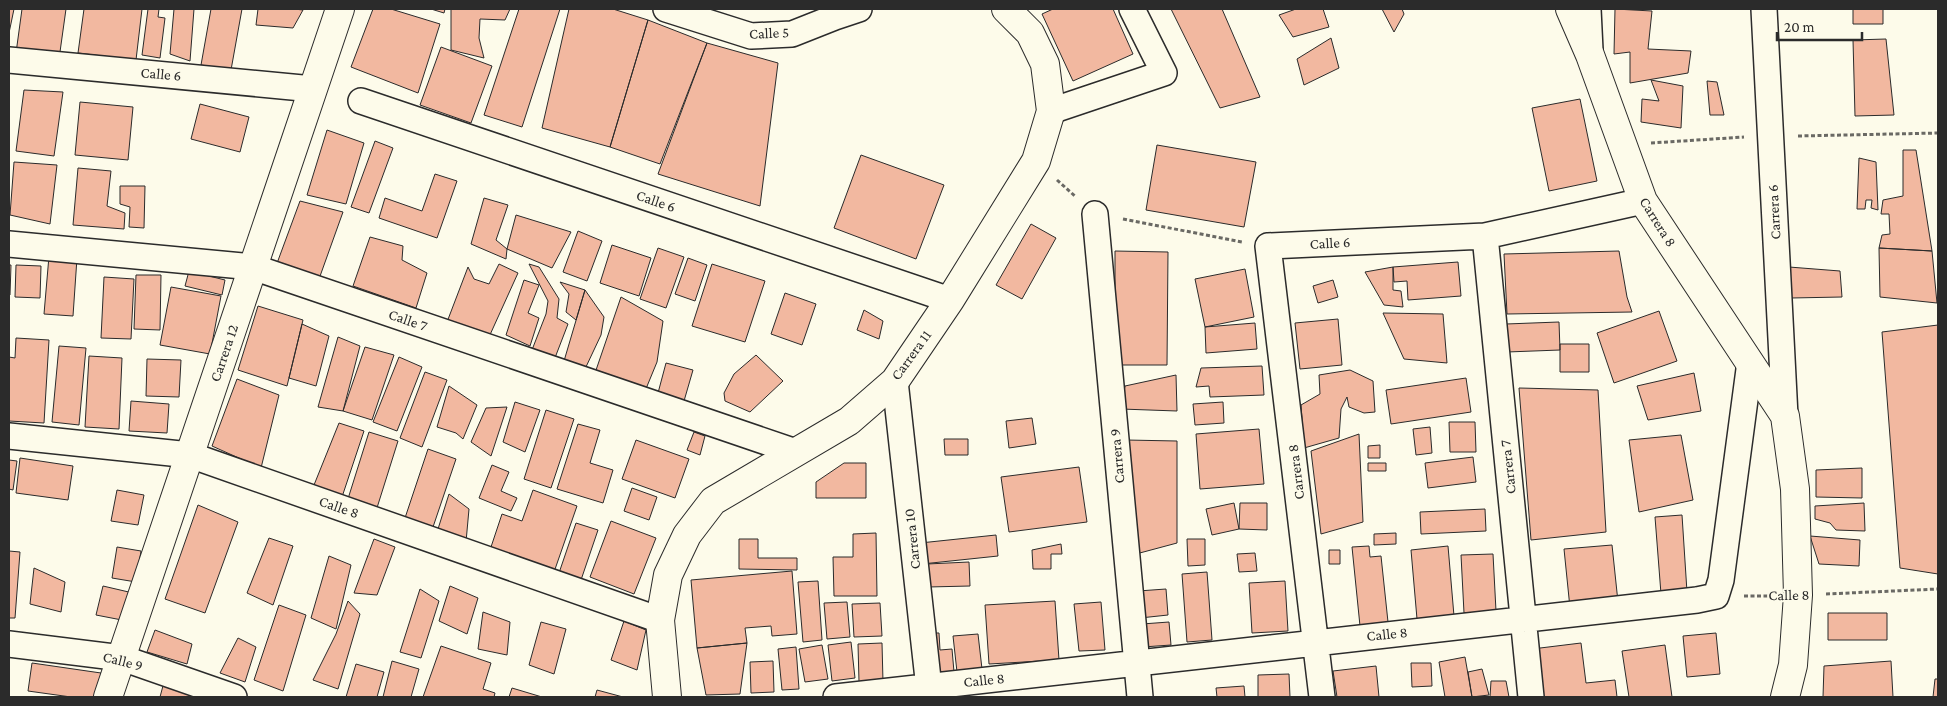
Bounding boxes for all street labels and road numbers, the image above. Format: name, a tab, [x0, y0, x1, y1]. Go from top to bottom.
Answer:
street label: Calle 5	[749, 24, 789, 42]
street label: Calle 6	[140, 64, 182, 84]
street label: Carrera 6	[1765, 184, 1783, 240]
street label: Calle 6	[634, 187, 678, 215]
street label: Carrera 8	[1637, 194, 1679, 250]
street label: Calle 6	[1309, 234, 1351, 252]
street label: Calle 7	[387, 306, 430, 334]
street label: Carrera 12	[207, 322, 241, 384]
street label: Carrera 11	[888, 327, 934, 383]
street label: Carrera 9	[1107, 428, 1127, 484]
street label: Carrera 7	[1497, 439, 1519, 495]
street label: Carrera 8	[1285, 443, 1307, 501]
street label: Calle 8	[317, 493, 361, 521]
street label: Carrera 10	[901, 508, 923, 570]
street label: Calle 8	[1768, 587, 1810, 603]
street label: Calle 8	[1366, 624, 1408, 644]
street label: Calle 9	[101, 648, 145, 674]
street label: Calle 8	[963, 670, 1005, 690]

